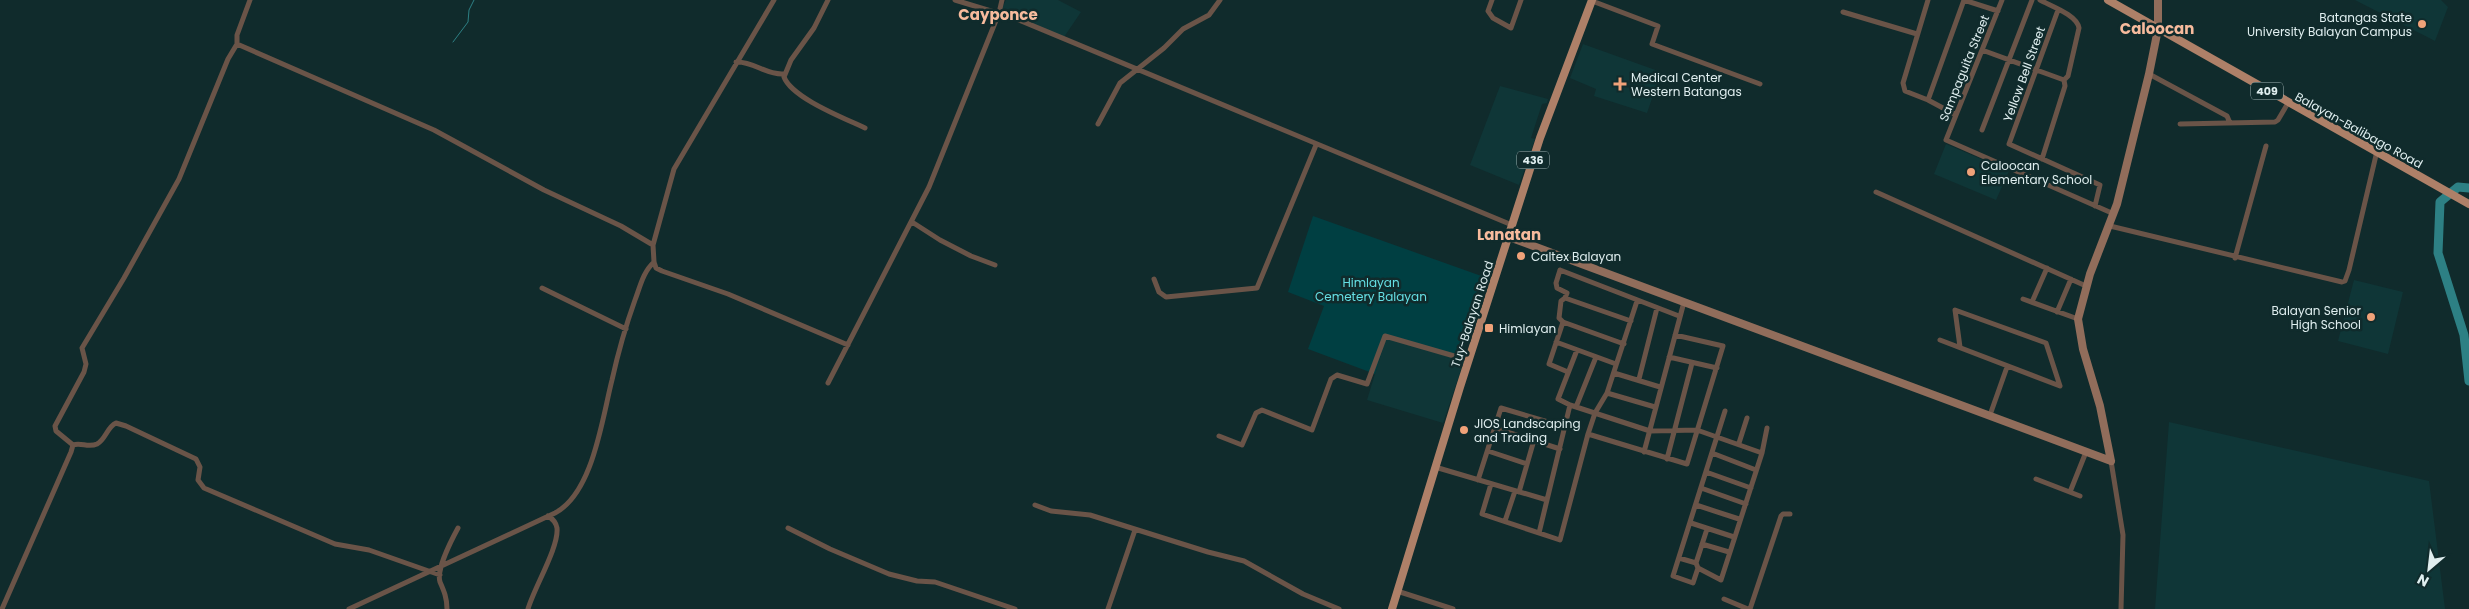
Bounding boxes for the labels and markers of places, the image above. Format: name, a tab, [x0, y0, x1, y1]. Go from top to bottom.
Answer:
place label: Batangas State University Balayan Campus	[2247, 9, 2412, 40]
marker: Batangas State University Balayan Campus	[2416, 18, 2428, 30]
place label: Medical Center Western Batangas	[1631, 69, 1742, 100]
marker: Medical Center Western Batangas	[1613, 77, 1627, 91]
place label: Caloocan Elementary School	[1981, 157, 2092, 188]
marker: Caloocan Elementary School	[1965, 166, 1977, 178]
place label: Caltex Balayan	[1531, 248, 1621, 265]
marker: Caltex Balayan	[1515, 250, 1527, 262]
place label: Balayan Senior High School	[2271, 302, 2362, 333]
marker: Balayan Senior High School	[2365, 311, 2377, 323]
place label: Himlayan	[1499, 320, 1556, 337]
marker: Himlayan	[1483, 322, 1495, 334]
place label: JIOS Landscaping and Trading	[1474, 415, 1581, 446]
marker: JIOS Landscaping and Trading	[1458, 424, 1470, 436]

